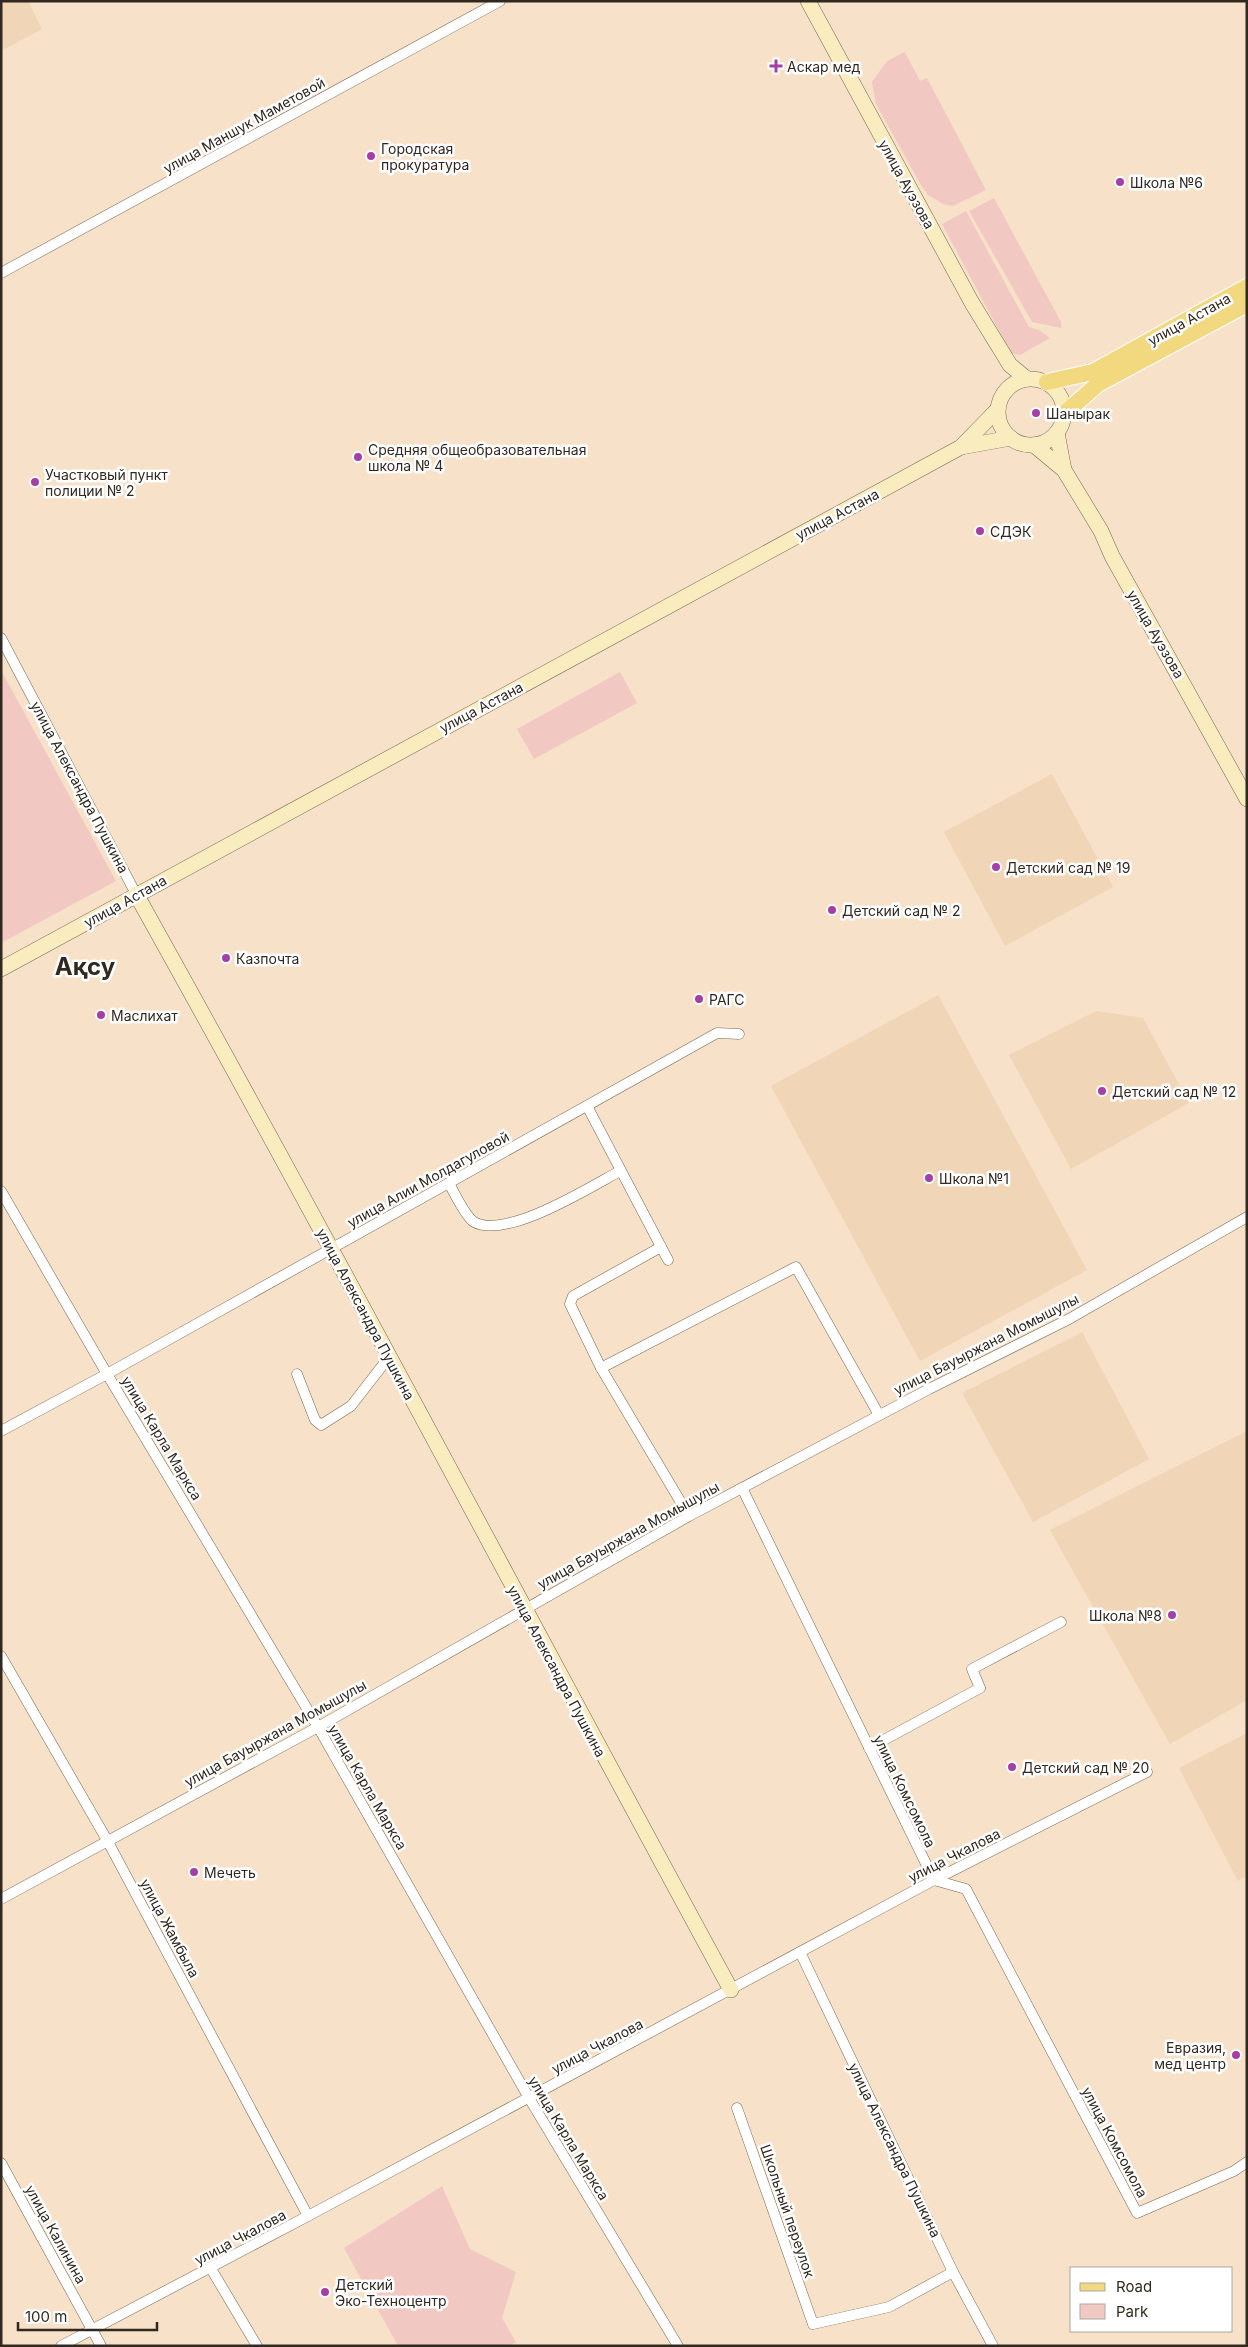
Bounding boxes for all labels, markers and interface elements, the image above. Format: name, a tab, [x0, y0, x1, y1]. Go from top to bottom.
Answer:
place label: Аскар мед	[787, 58, 861, 75]
marker: Аскар мед	[769, 59, 783, 73]
street label: улица Маншук Маметовой	[160, 73, 328, 177]
street label: улица Ауэзова	[875, 136, 939, 232]
place label: Городская прокуратура	[381, 140, 469, 173]
marker: Городская прокуратура	[365, 150, 377, 162]
place label: Школа №6	[1130, 174, 1203, 191]
marker: Школа №6	[1114, 176, 1126, 188]
street label: улица Астана	[1145, 289, 1233, 349]
place label: Шанырак	[1046, 405, 1110, 422]
marker: Шанырак	[1030, 407, 1042, 419]
place label: Средняя общеобразовательная школа № 4	[368, 441, 586, 474]
marker: Средняя общеобразовательная школа № 4	[352, 451, 364, 463]
place label: Участковый пункт полиции № 2	[45, 466, 168, 499]
marker: Участковый пункт полиции № 2	[29, 476, 41, 488]
street label: улица Астана	[792, 485, 882, 543]
place label: СДЭК	[990, 523, 1032, 540]
marker: СДЭК	[974, 525, 986, 537]
street label: улица Ауэзова	[1124, 587, 1188, 681]
street label: улица Астана	[436, 678, 526, 736]
street label: улица Александра Пушкина	[27, 698, 133, 876]
place label: Детский сад № 19	[1006, 859, 1130, 876]
marker: Детский сад № 19	[990, 861, 1002, 873]
street label: улица Астана	[81, 871, 169, 931]
place label: Детский сад № 2	[842, 902, 961, 919]
marker: Детский сад № 2	[826, 904, 838, 916]
place label: Казпочта	[236, 950, 299, 967]
district label: Ақсу	[55, 952, 116, 981]
marker: Казпочта	[220, 952, 232, 964]
place label: РАГС	[709, 991, 744, 1008]
marker: РАГС	[693, 993, 705, 1005]
place label: Маслихат	[111, 1007, 178, 1024]
marker: Маслихат	[95, 1009, 107, 1021]
place label: Детский сад № 12	[1112, 1083, 1236, 1100]
marker: Детский сад № 12	[1096, 1085, 1108, 1097]
street label: улица Алии Молдагуловой	[344, 1127, 512, 1231]
place label: Школа №1	[939, 1170, 1009, 1187]
marker: Школа №1	[923, 1172, 935, 1184]
street label: улица Александра Пушкина	[313, 1225, 419, 1403]
street label: улица Бауыржана Момышулы	[891, 1290, 1081, 1398]
street label: улица Карла Маркса	[118, 1373, 206, 1503]
street label: улица Бауыржана Момышулы	[534, 1478, 722, 1592]
street label: улица Александра Пушкина	[504, 1582, 610, 1760]
place label: Школа №8	[1089, 1607, 1162, 1624]
marker: Школа №8	[1166, 1609, 1178, 1621]
street label: улица Бауыржана Момышулы	[181, 1676, 369, 1790]
street label: улица Карла Маркса	[325, 1721, 411, 1853]
street label: улица Комсомола	[870, 1732, 940, 1850]
place label: Детский сад № 20	[1022, 1759, 1149, 1776]
marker: Детский сад № 20	[1006, 1761, 1018, 1773]
street label: улица Чкалова	[905, 1824, 1003, 1886]
place label: Мечеть	[204, 1864, 256, 1881]
marker: Мечеть	[188, 1866, 200, 1878]
street label: улица Жамбыла	[137, 1876, 203, 1980]
street label: улица Чкалова	[548, 2015, 646, 2077]
place label: Евразия, мед центр	[1154, 2039, 1226, 2072]
marker: Евразия, мед центр	[1230, 2049, 1242, 2061]
street label: улица Александра Пушкина	[845, 2060, 945, 2240]
street label: улица Карла Маркса	[525, 2073, 613, 2203]
street label: улица Комсомола	[1079, 2084, 1151, 2200]
street label: Школьный переулок	[757, 2142, 819, 2280]
street label: улица Калинина	[22, 2182, 90, 2286]
street label: улица Чкалова	[191, 2206, 289, 2268]
legend	[1070, 2267, 1233, 2332]
place label: Детский Эко-Техноцентр	[335, 2276, 447, 2309]
text: Road	[1116, 2277, 1152, 2296]
marker: Детский Эко-Техноцентр	[319, 2286, 331, 2298]
scale bar	[18, 2300, 156, 2332]
text: Park	[1116, 2302, 1149, 2321]
text: 100 m	[25, 2307, 67, 2326]

